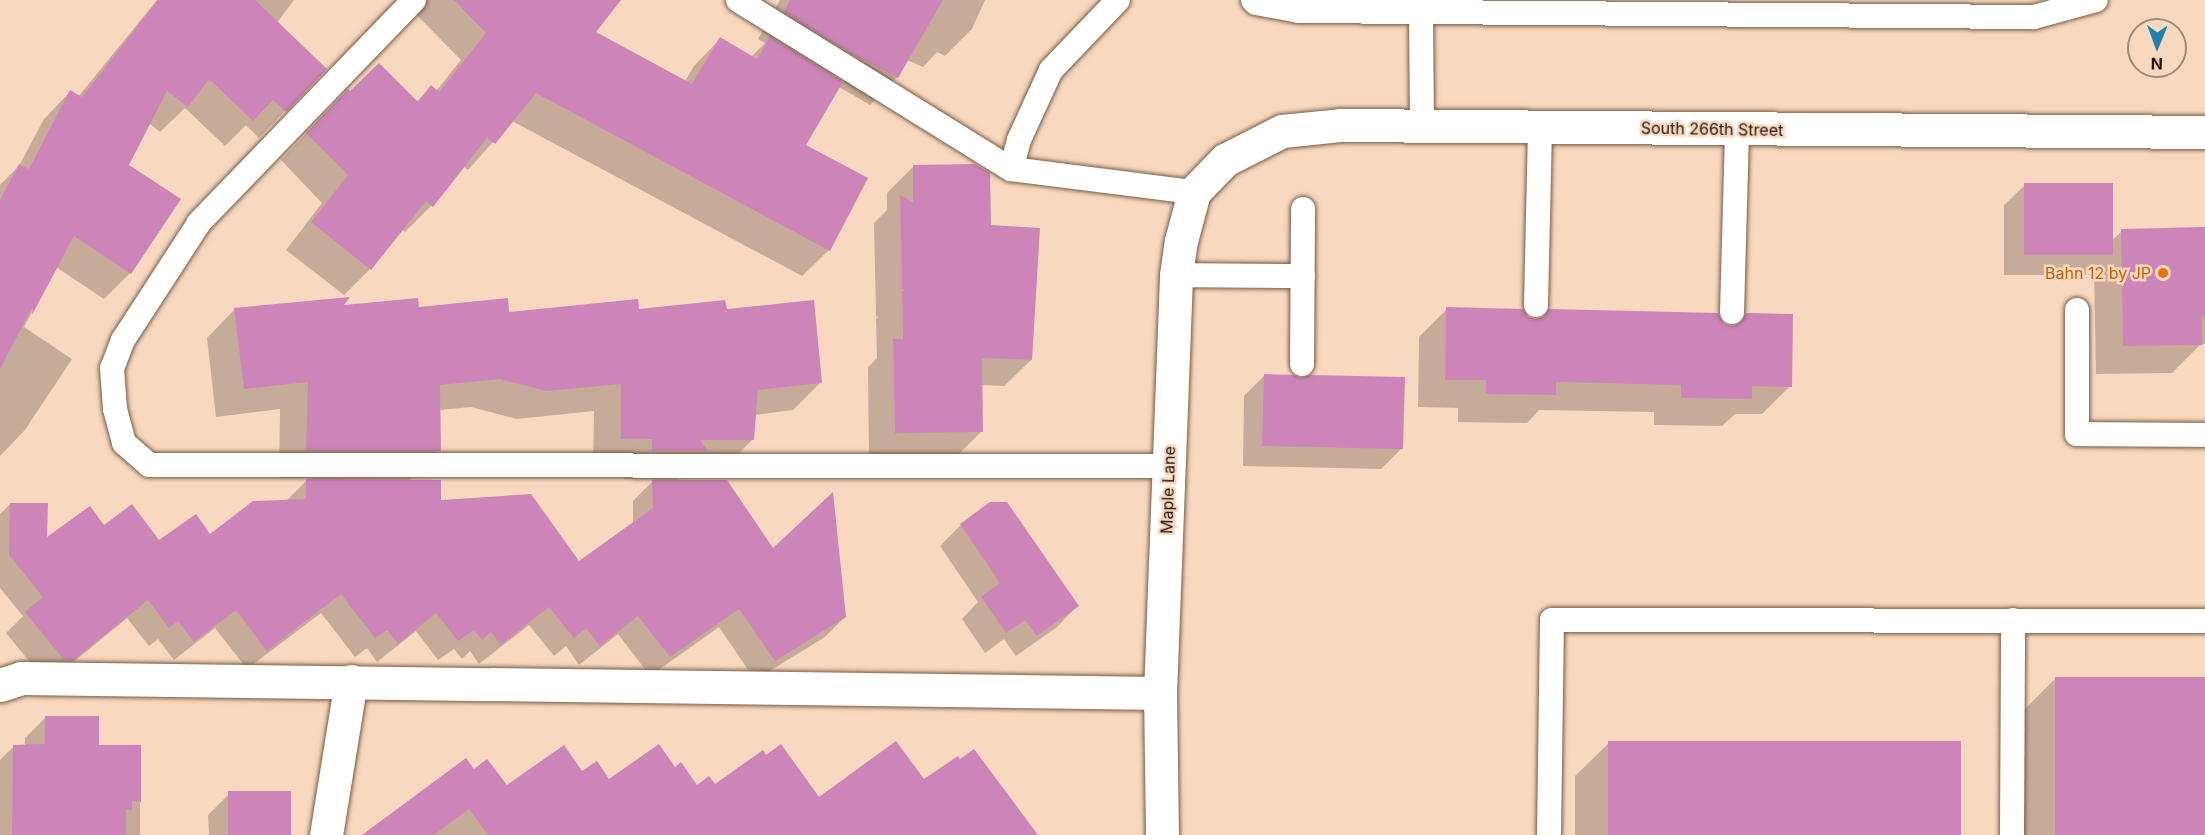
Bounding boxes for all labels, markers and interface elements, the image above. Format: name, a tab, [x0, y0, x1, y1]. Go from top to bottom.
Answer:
north arrow	[2127, 18, 2187, 78]
text: N	[2150, 54, 2163, 74]
street label: South 266th Street	[1641, 118, 1783, 140]
place label: Bahn 12 by JP	[2045, 263, 2151, 283]
marker: Bahn 12 by JP	[2156, 266, 2170, 280]
street label: Maple Lane	[1157, 446, 1179, 534]

